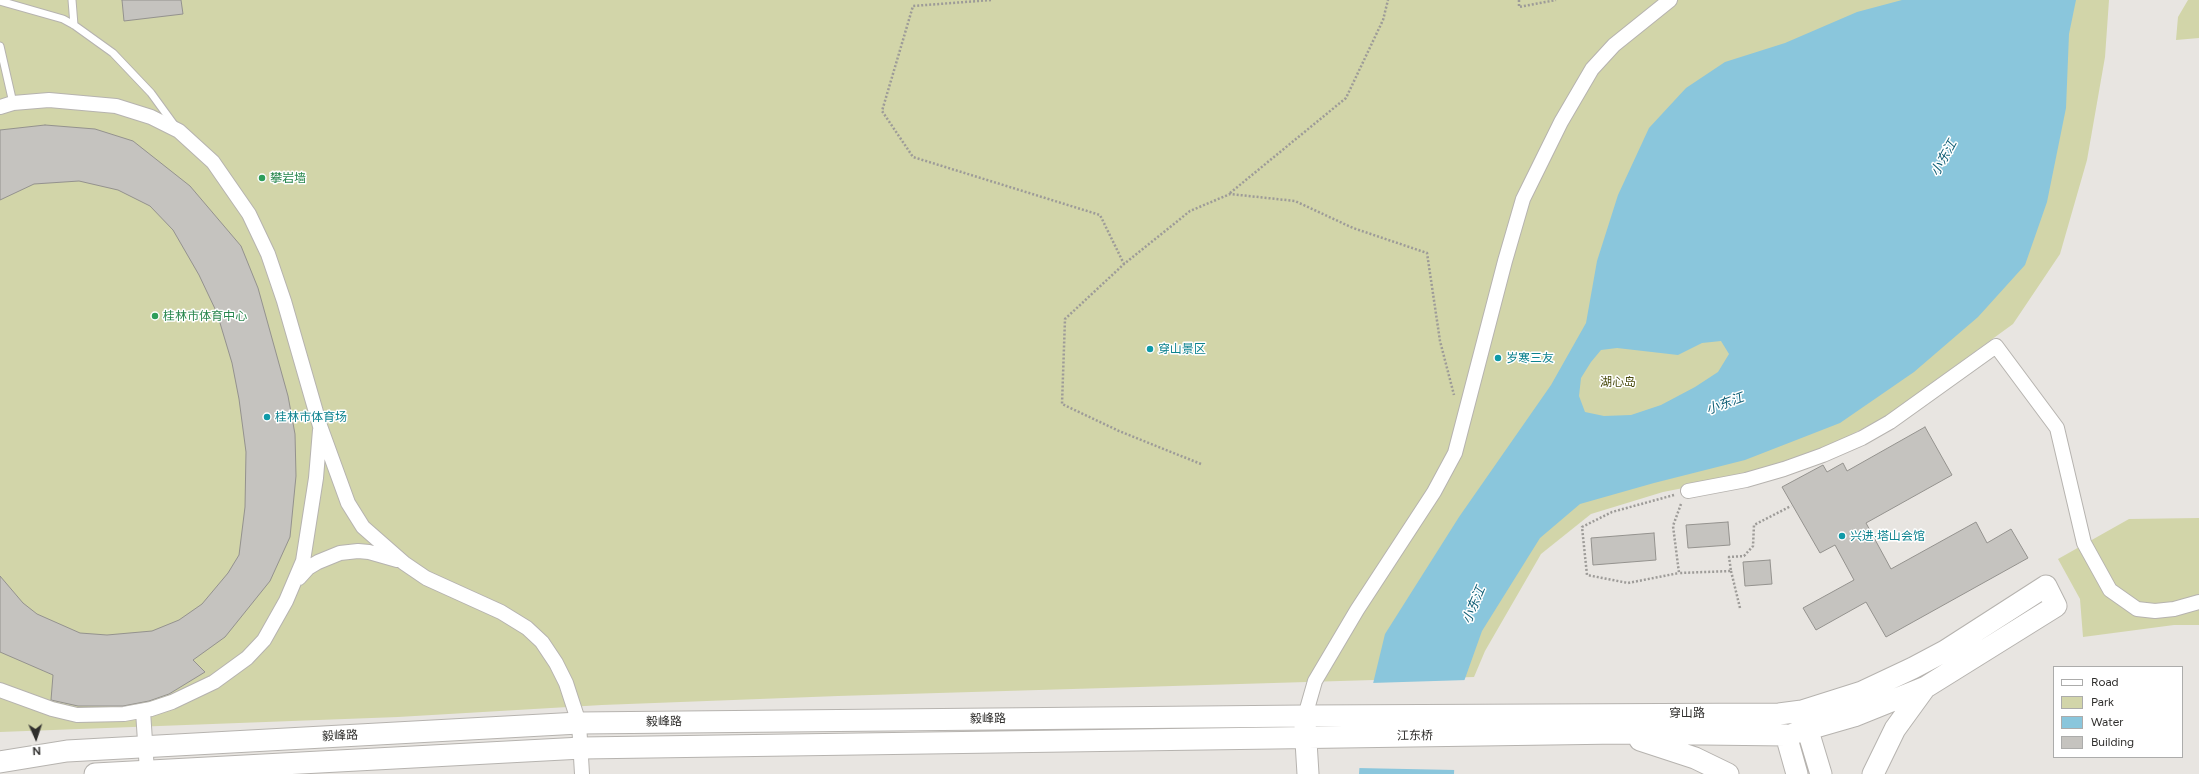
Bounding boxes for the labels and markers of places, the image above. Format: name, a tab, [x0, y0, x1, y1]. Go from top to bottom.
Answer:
place label: 攀岩墙	[270, 171, 306, 185]
marker: 攀岩墙	[257, 173, 267, 183]
place label: 桂林市体育中心	[163, 309, 247, 323]
marker: 桂林市体育中心	[150, 311, 160, 321]
place label: 穿山景区	[1158, 342, 1206, 356]
marker: 穿山景区	[1145, 344, 1155, 354]
place label: 岁寒三友	[1506, 351, 1554, 365]
marker: 岁寒三友	[1493, 353, 1503, 363]
place label: 桂林市体育场	[275, 410, 347, 424]
marker: 桂林市体育场	[262, 412, 272, 422]
place label: 兴进·塔山会馆	[1850, 529, 1925, 543]
marker: 兴进·塔山会馆	[1837, 531, 1847, 541]

